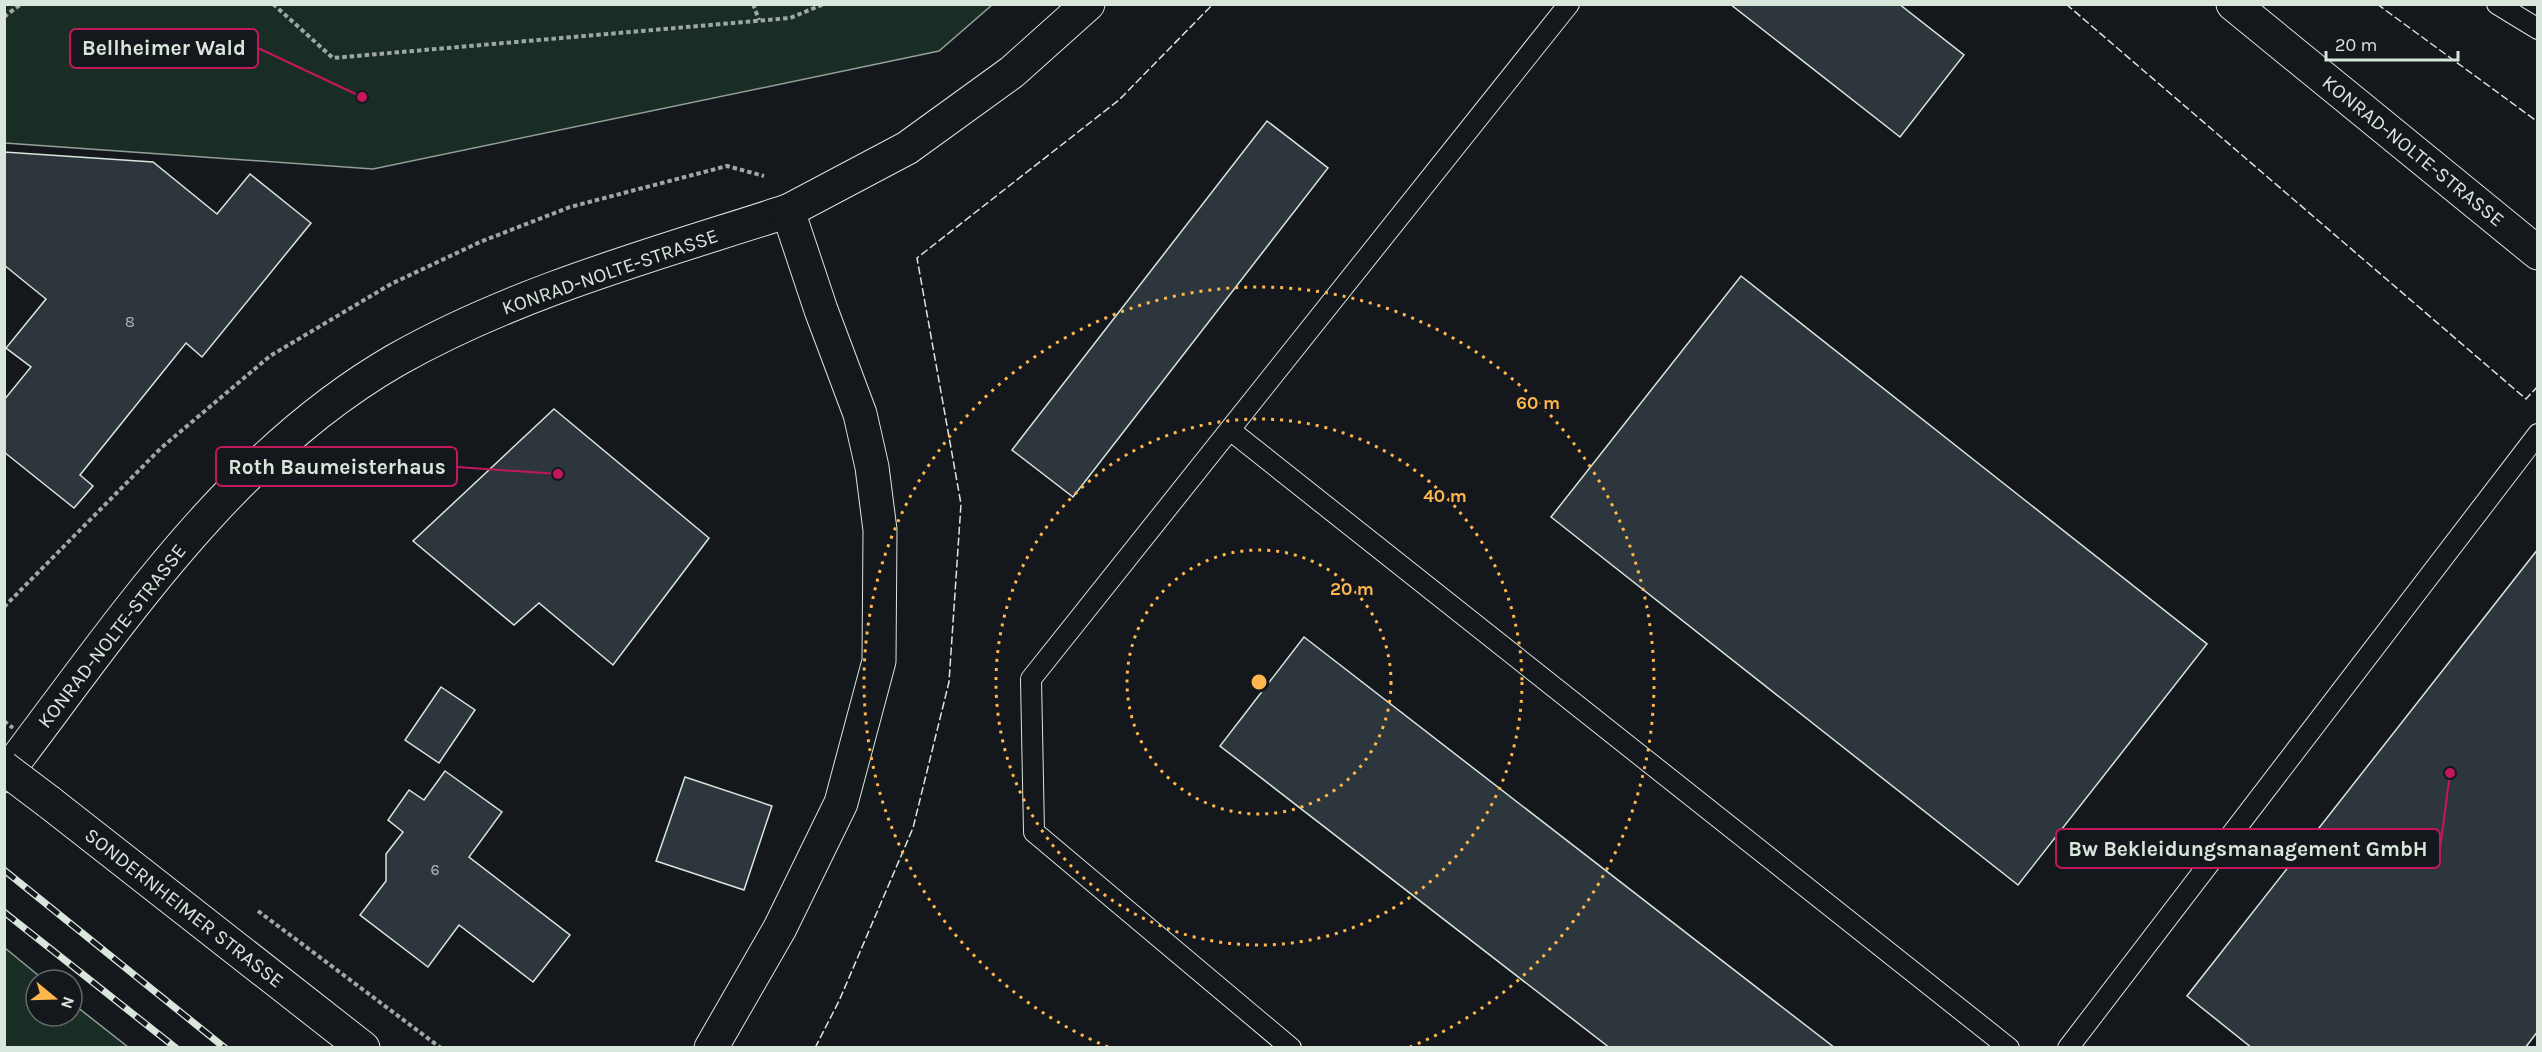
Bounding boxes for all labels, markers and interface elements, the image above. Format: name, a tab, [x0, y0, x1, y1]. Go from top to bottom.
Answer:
scale bar	[2326, 24, 2458, 62]
callout: Bellheimer Wald	[70, 29, 258, 68]
text: 20 m	[2335, 34, 2377, 56]
text: Bellheimer Wald	[82, 36, 246, 60]
street label: KONRAD-NOLTE-STRASSE	[2318, 71, 2508, 231]
street label: KONRAD-NOLTE-STRASSE	[499, 224, 721, 320]
house number: 8	[125, 312, 135, 331]
text: 60 m	[1516, 392, 1560, 414]
callout: Roth Baumeisterhaus	[216, 447, 457, 486]
text: Roth Baumeisterhaus	[228, 455, 446, 479]
text: 40 m	[1423, 485, 1467, 507]
street label: KONRAD-NOLTE-STRASSE	[33, 539, 191, 733]
text: 20 m	[1330, 578, 1374, 600]
centre of rings	[1249, 672, 1269, 692]
street label: SONDERNHEIMER STRASSE	[80, 823, 288, 993]
callout: Bw Bekleidungsmanagement GmbH	[2056, 829, 2440, 868]
text: Bw Bekleidungsmanagement GmbH	[2068, 837, 2428, 861]
house number: 6	[430, 860, 440, 879]
north arrow	[24, 968, 84, 1028]
text: N	[57, 994, 79, 1011]

